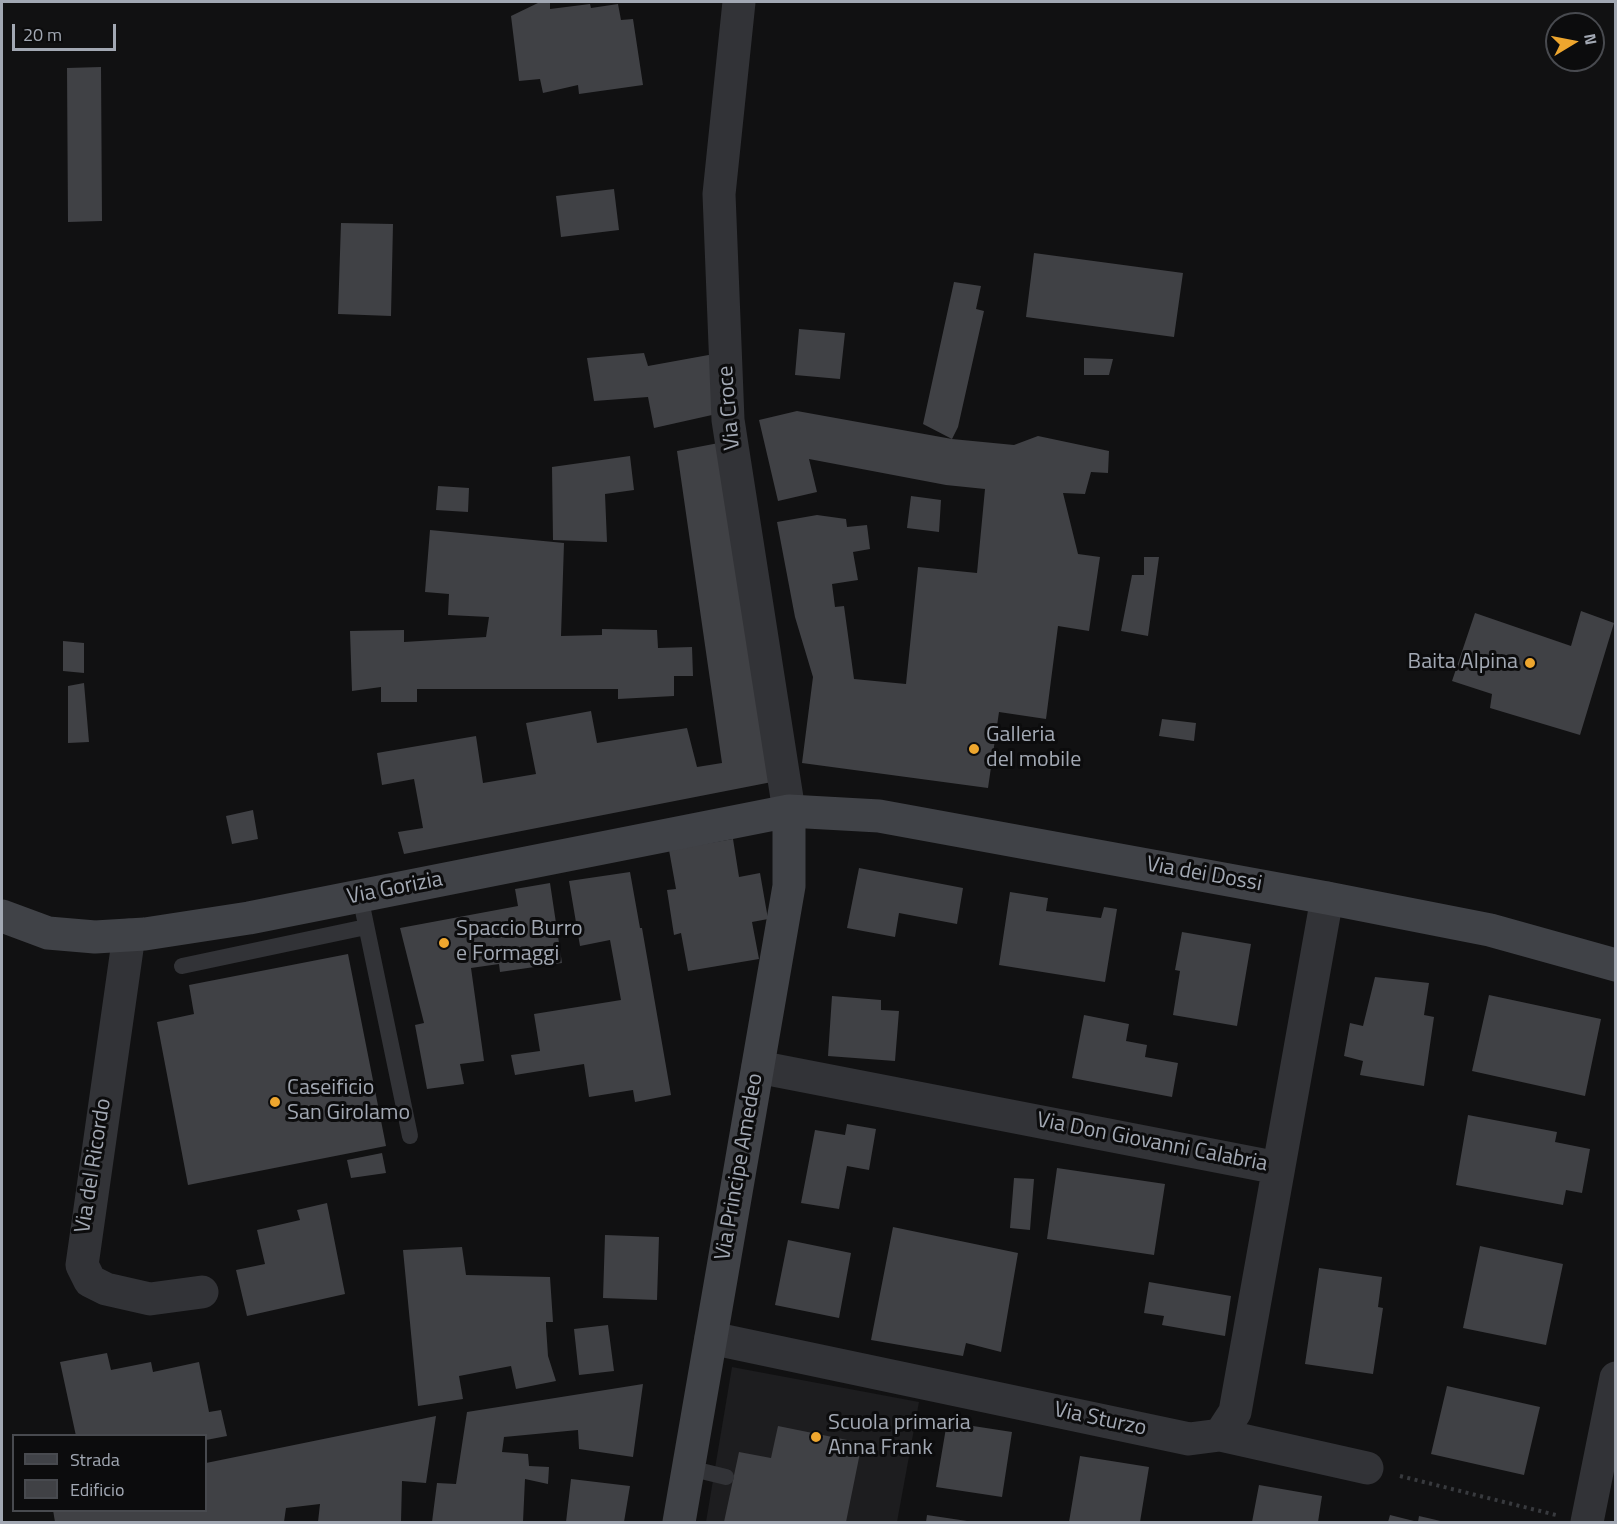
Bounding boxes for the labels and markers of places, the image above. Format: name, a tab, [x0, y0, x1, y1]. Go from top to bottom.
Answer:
place label: Baita Alpina	[1408, 650, 1518, 676]
marker: Baita Alpina	[1523, 656, 1537, 670]
place label: Galleria del mobile	[986, 723, 1081, 774]
marker: Galleria del mobile	[967, 742, 981, 756]
place label: Spaccio Burro e Formaggi	[456, 917, 583, 968]
marker: Spaccio Burro e Formaggi	[437, 936, 451, 950]
place label: Caseificio San Girolamo	[287, 1076, 410, 1128]
marker: Caseificio San Girolamo	[268, 1095, 282, 1109]
place label: Scuola primaria Anna Frank	[828, 1411, 971, 1462]
marker: Scuola primaria Anna Frank	[809, 1430, 823, 1444]

